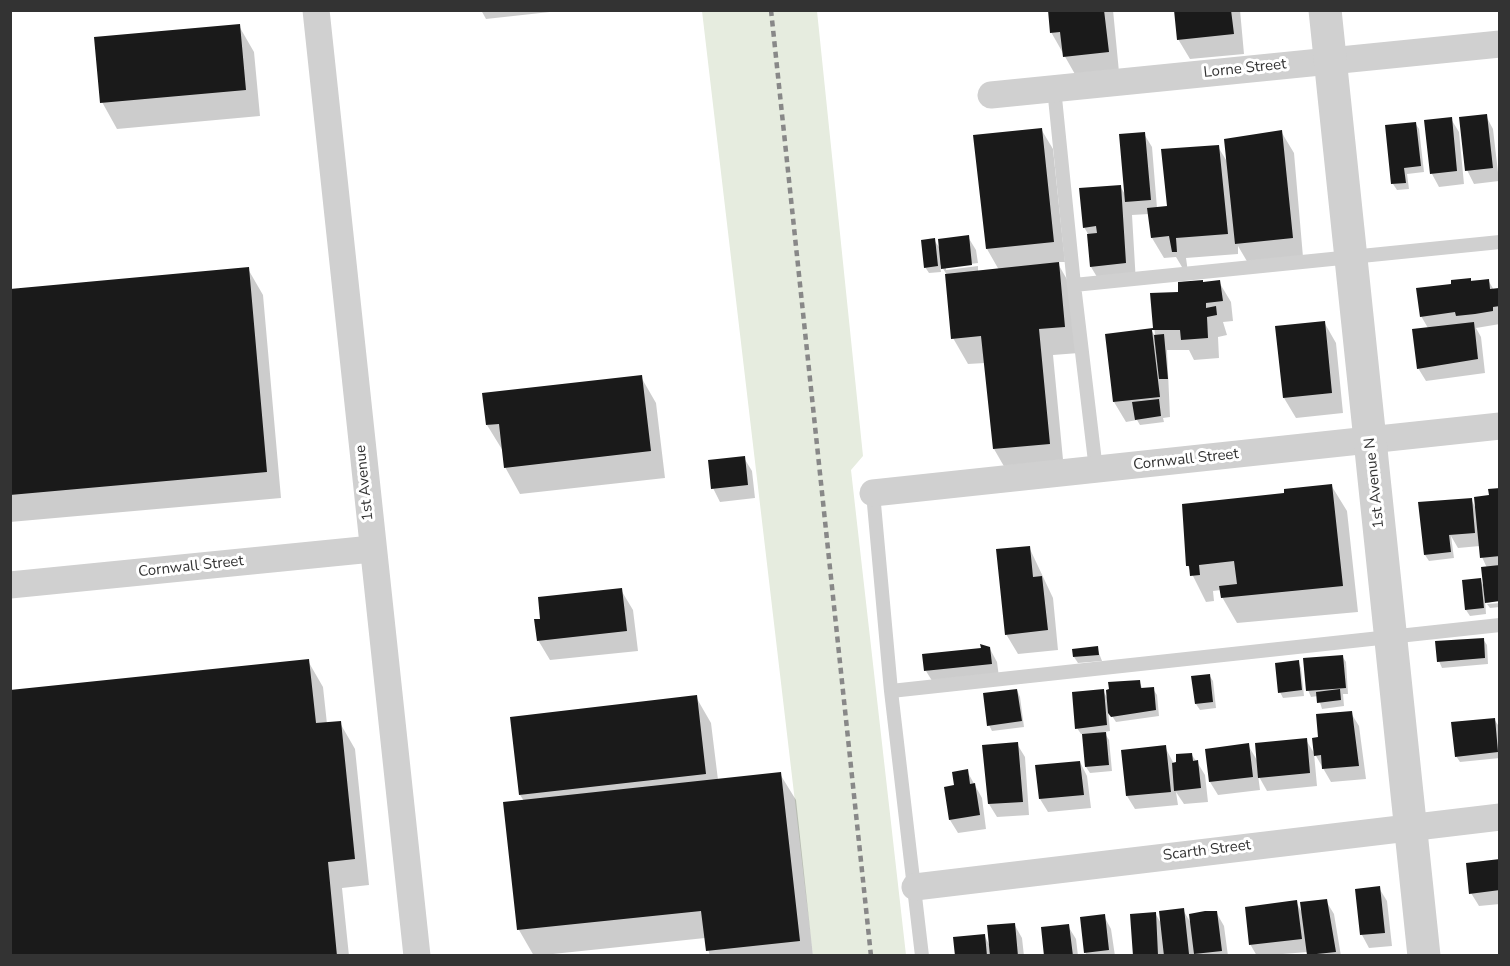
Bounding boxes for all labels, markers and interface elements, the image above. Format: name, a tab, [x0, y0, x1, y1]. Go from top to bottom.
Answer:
street label: Lorne Street	[1203, 56, 1287, 82]
street label: 1st Avenue N	[1361, 437, 1389, 529]
street label: 1st Avenue	[352, 444, 378, 522]
street label: Cornwall Street	[1132, 446, 1240, 474]
street label: Cornwall Street	[137, 553, 245, 581]
street label: Scarth Street	[1162, 837, 1252, 865]

